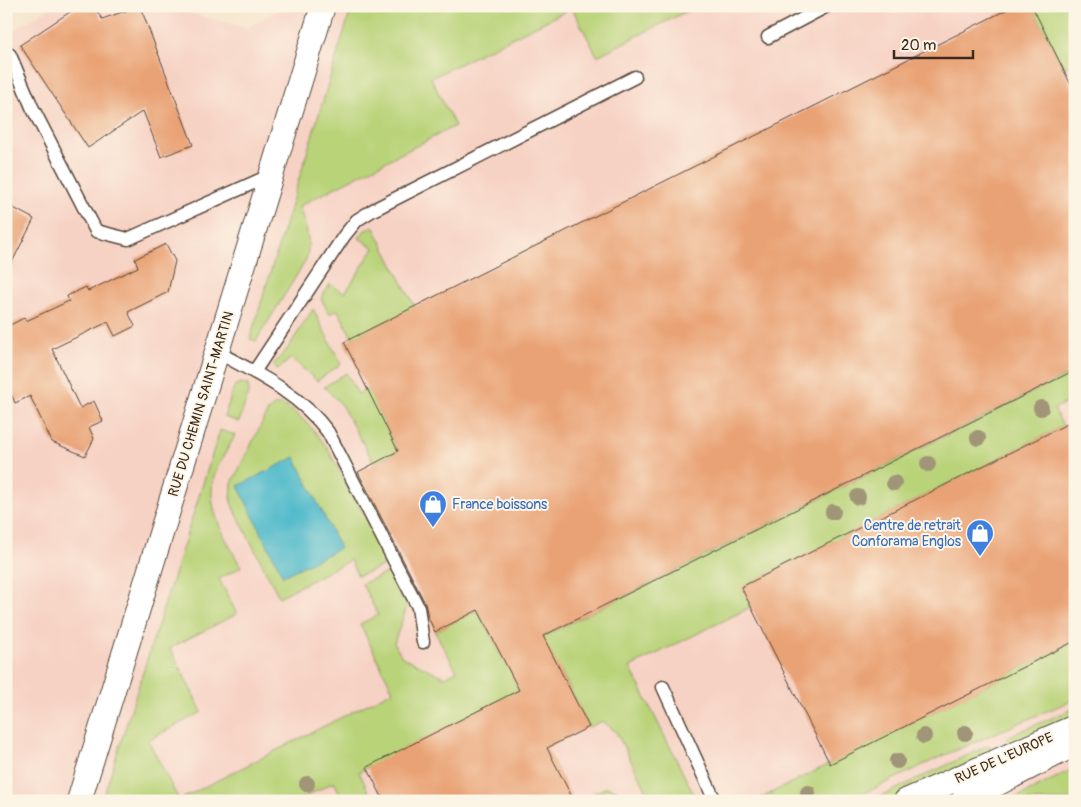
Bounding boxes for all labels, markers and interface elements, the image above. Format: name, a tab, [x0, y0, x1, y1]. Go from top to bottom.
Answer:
scale bar	[894, 28, 972, 60]
text: 20 m	[901, 36, 936, 55]
street label: RUE DU CHEMIN SAINT-MARTIN	[165, 309, 237, 499]
shop icon: France boissons	[418, 489, 448, 528]
place label: France boissons	[452, 496, 548, 513]
place label: Centre de retrait Conforama Englos	[852, 517, 962, 550]
shop icon: Centre de retrait Conforama Englos	[965, 518, 995, 557]
street label: RUE DE L'EUROPE	[952, 729, 1056, 787]

